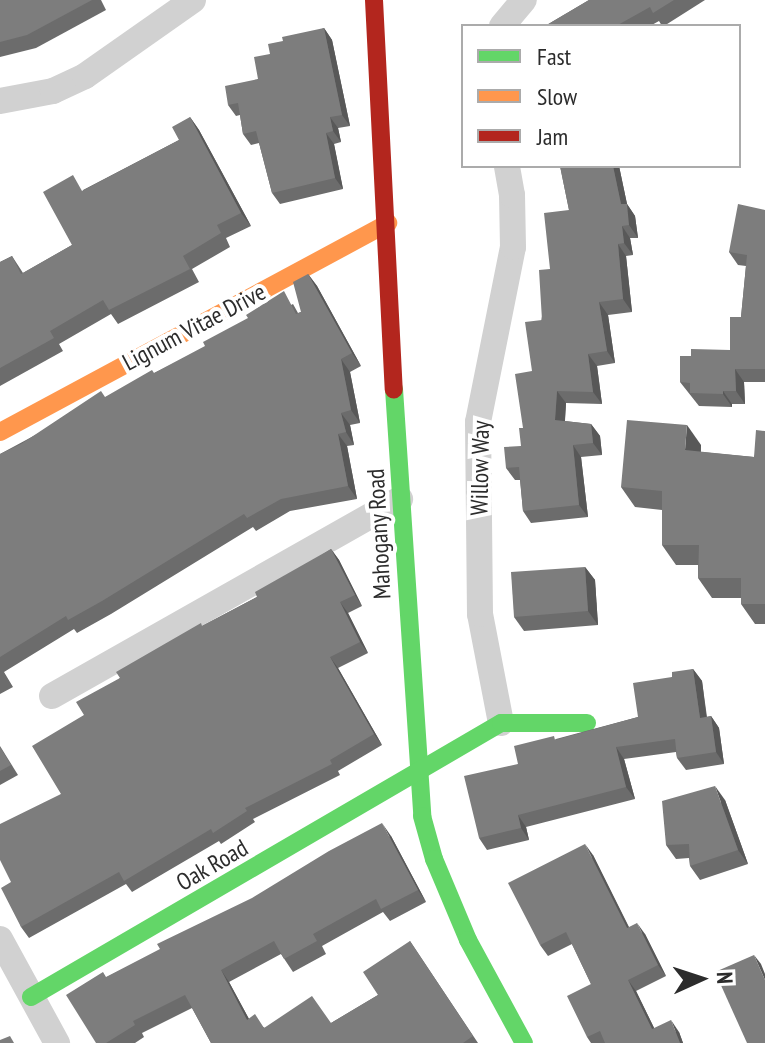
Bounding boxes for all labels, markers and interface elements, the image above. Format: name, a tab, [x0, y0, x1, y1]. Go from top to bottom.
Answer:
legend	[461, 24, 741, 168]
text: Fast	[537, 41, 571, 72]
text: Slow	[537, 81, 577, 112]
text: Jam	[537, 121, 568, 152]
street label: Lignum Vitae Drive	[117, 277, 271, 377]
street label: Willow Way	[465, 420, 495, 516]
street label: Mahogany Road	[361, 468, 397, 600]
street label: Oak Road	[171, 833, 253, 897]
north arrow	[661, 939, 741, 1019]
text: N	[711, 971, 739, 984]

